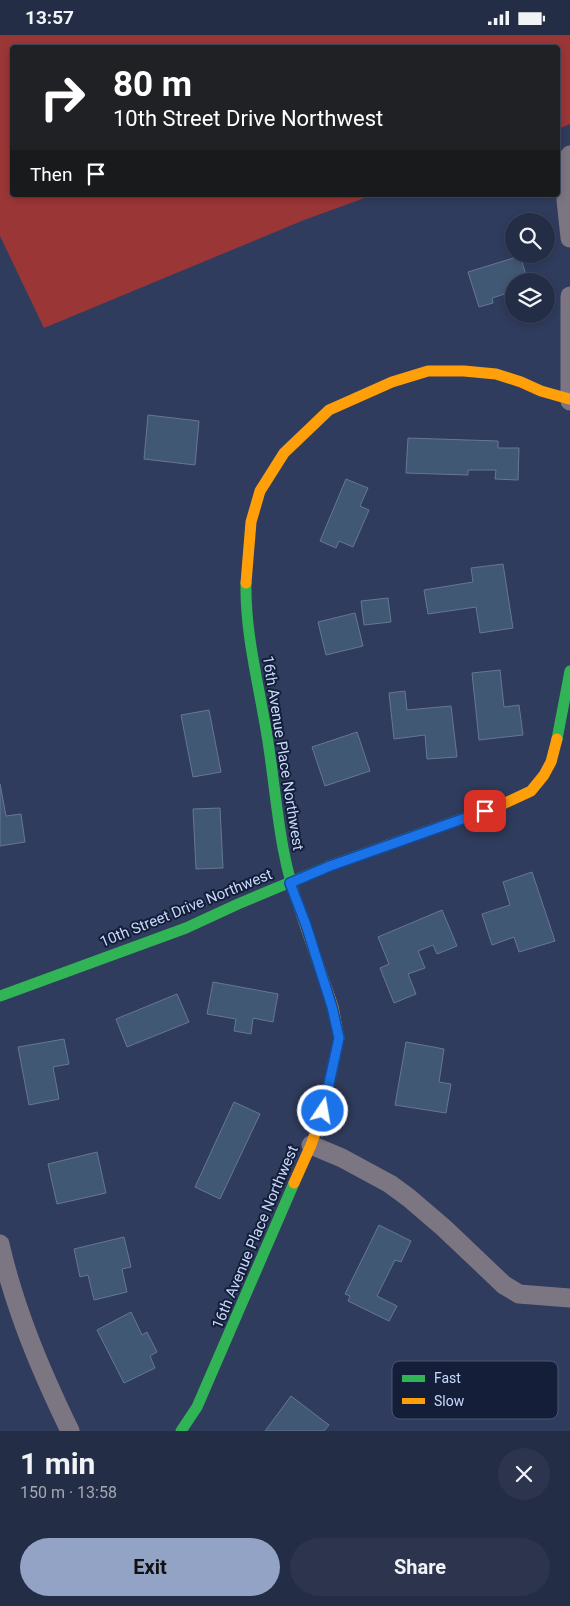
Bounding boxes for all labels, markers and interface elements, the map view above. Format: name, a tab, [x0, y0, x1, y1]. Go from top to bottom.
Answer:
text: 13:57	[25, 6, 74, 29]
text: 80 m	[113, 64, 192, 105]
icon: right	[30, 65, 95, 130]
text: 10th Street Drive Northwest	[113, 106, 383, 131]
icon: arrive	[82, 160, 110, 188]
text: Then	[30, 163, 72, 186]
map controls	[505, 213, 555, 323]
button: search	[505, 213, 555, 263]
button: layers	[505, 273, 555, 323]
street label: 16th Avenue Place Northwest	[259, 654, 307, 852]
pin	[464, 790, 506, 832]
icon: arrive	[471, 797, 499, 825]
street label: 10th Street Drive Northwest	[97, 865, 275, 951]
position arrow	[296, 1084, 348, 1136]
street label: 16th Avenue Place Northwest	[208, 1143, 302, 1331]
legend	[392, 1361, 558, 1419]
text: Fast	[434, 1370, 461, 1386]
text: Slow	[434, 1393, 465, 1409]
text: 1 min	[20, 1446, 95, 1481]
button: close	[498, 1448, 550, 1500]
text: 150 m · 13:58	[20, 1483, 117, 1502]
button: Exit	[20, 1538, 280, 1596]
button: Share	[290, 1538, 550, 1596]

